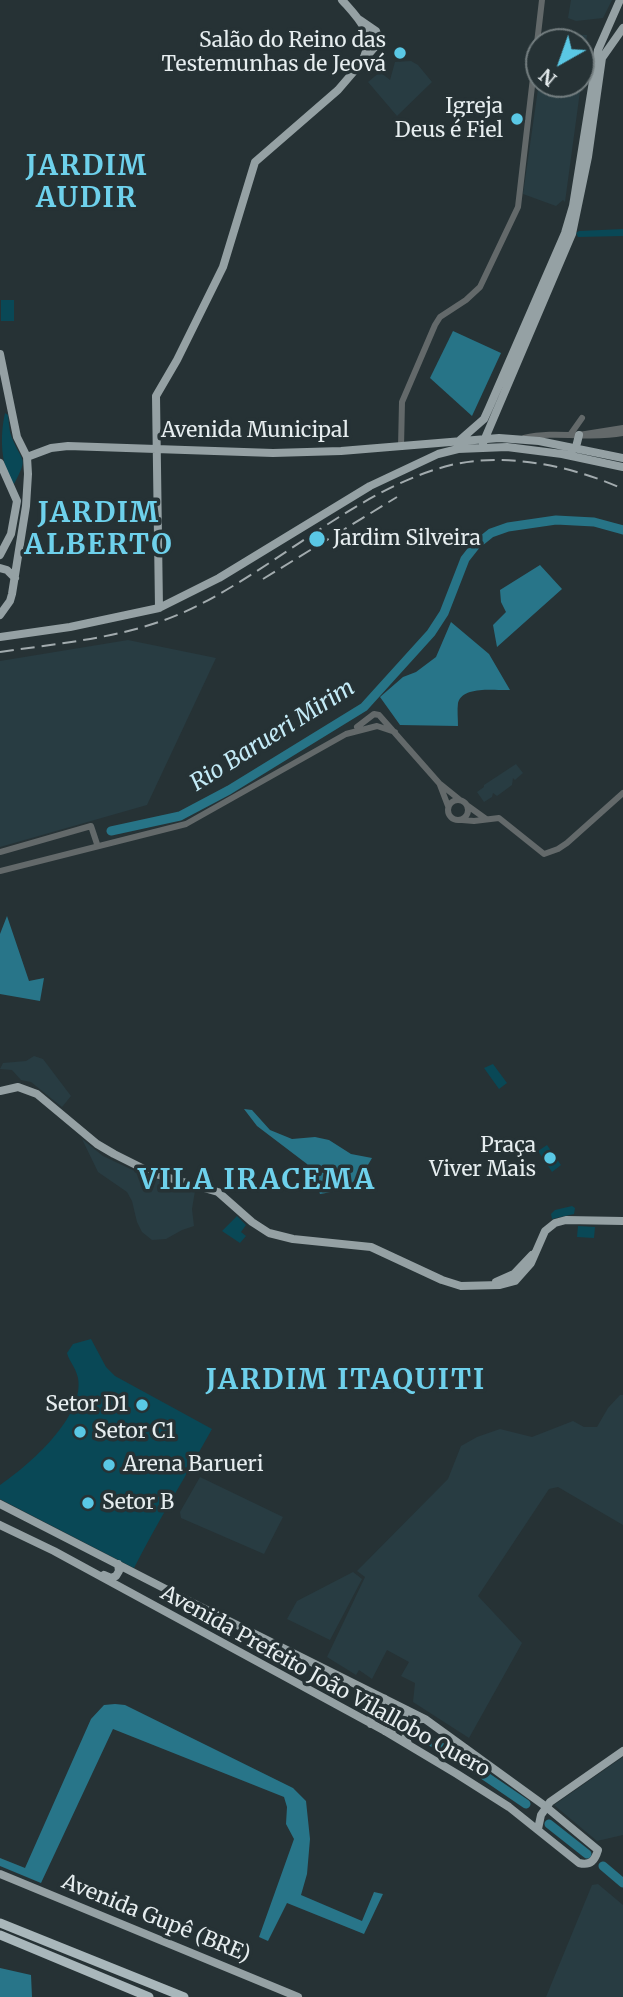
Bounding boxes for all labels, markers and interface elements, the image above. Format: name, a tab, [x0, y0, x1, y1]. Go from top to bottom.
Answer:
place label: Salão do Reino das Testemunhas de Jeová	[162, 28, 386, 78]
north arrow	[525, 28, 595, 98]
marker: Salão do Reino das Testemunhas de Jeová	[392, 45, 408, 61]
text: N	[534, 64, 561, 92]
place label: Igreja Deus é Fiel	[395, 94, 503, 144]
marker: Igreja Deus é Fiel	[509, 111, 525, 127]
district label: JARDIM AUDIR	[26, 150, 148, 216]
street label: Avenida Municipal	[161, 418, 349, 444]
district label: JARDIM ALBERTO	[25, 497, 173, 563]
place label: Jardim Silveira	[333, 526, 481, 552]
marker: Jardim Silveira	[307, 529, 327, 549]
water label: Rio Barueri Mirim	[186, 674, 360, 798]
place label: Praça Viver Mais	[429, 1133, 536, 1183]
marker: Praça Viver Mais	[542, 1150, 558, 1166]
district label: VILA IRACEMA	[139, 1164, 375, 1198]
district label: JARDIM ITAQUITI	[208, 1364, 484, 1398]
place label: Setor D1	[45, 1392, 128, 1418]
marker: Setor D1	[134, 1397, 150, 1413]
place label: Setor C1	[94, 1419, 175, 1445]
marker: Setor C1	[72, 1424, 88, 1440]
place label: Arena Barueri	[123, 1452, 264, 1478]
marker: Arena Barueri	[101, 1457, 117, 1473]
place label: Setor B	[102, 1490, 174, 1516]
marker: Setor B	[80, 1495, 96, 1511]
street label: Avenida Prefeito João Vilallobo Quero	[156, 1581, 494, 1783]
street label: Avenida Gupê (BRE)	[58, 1870, 254, 1968]

